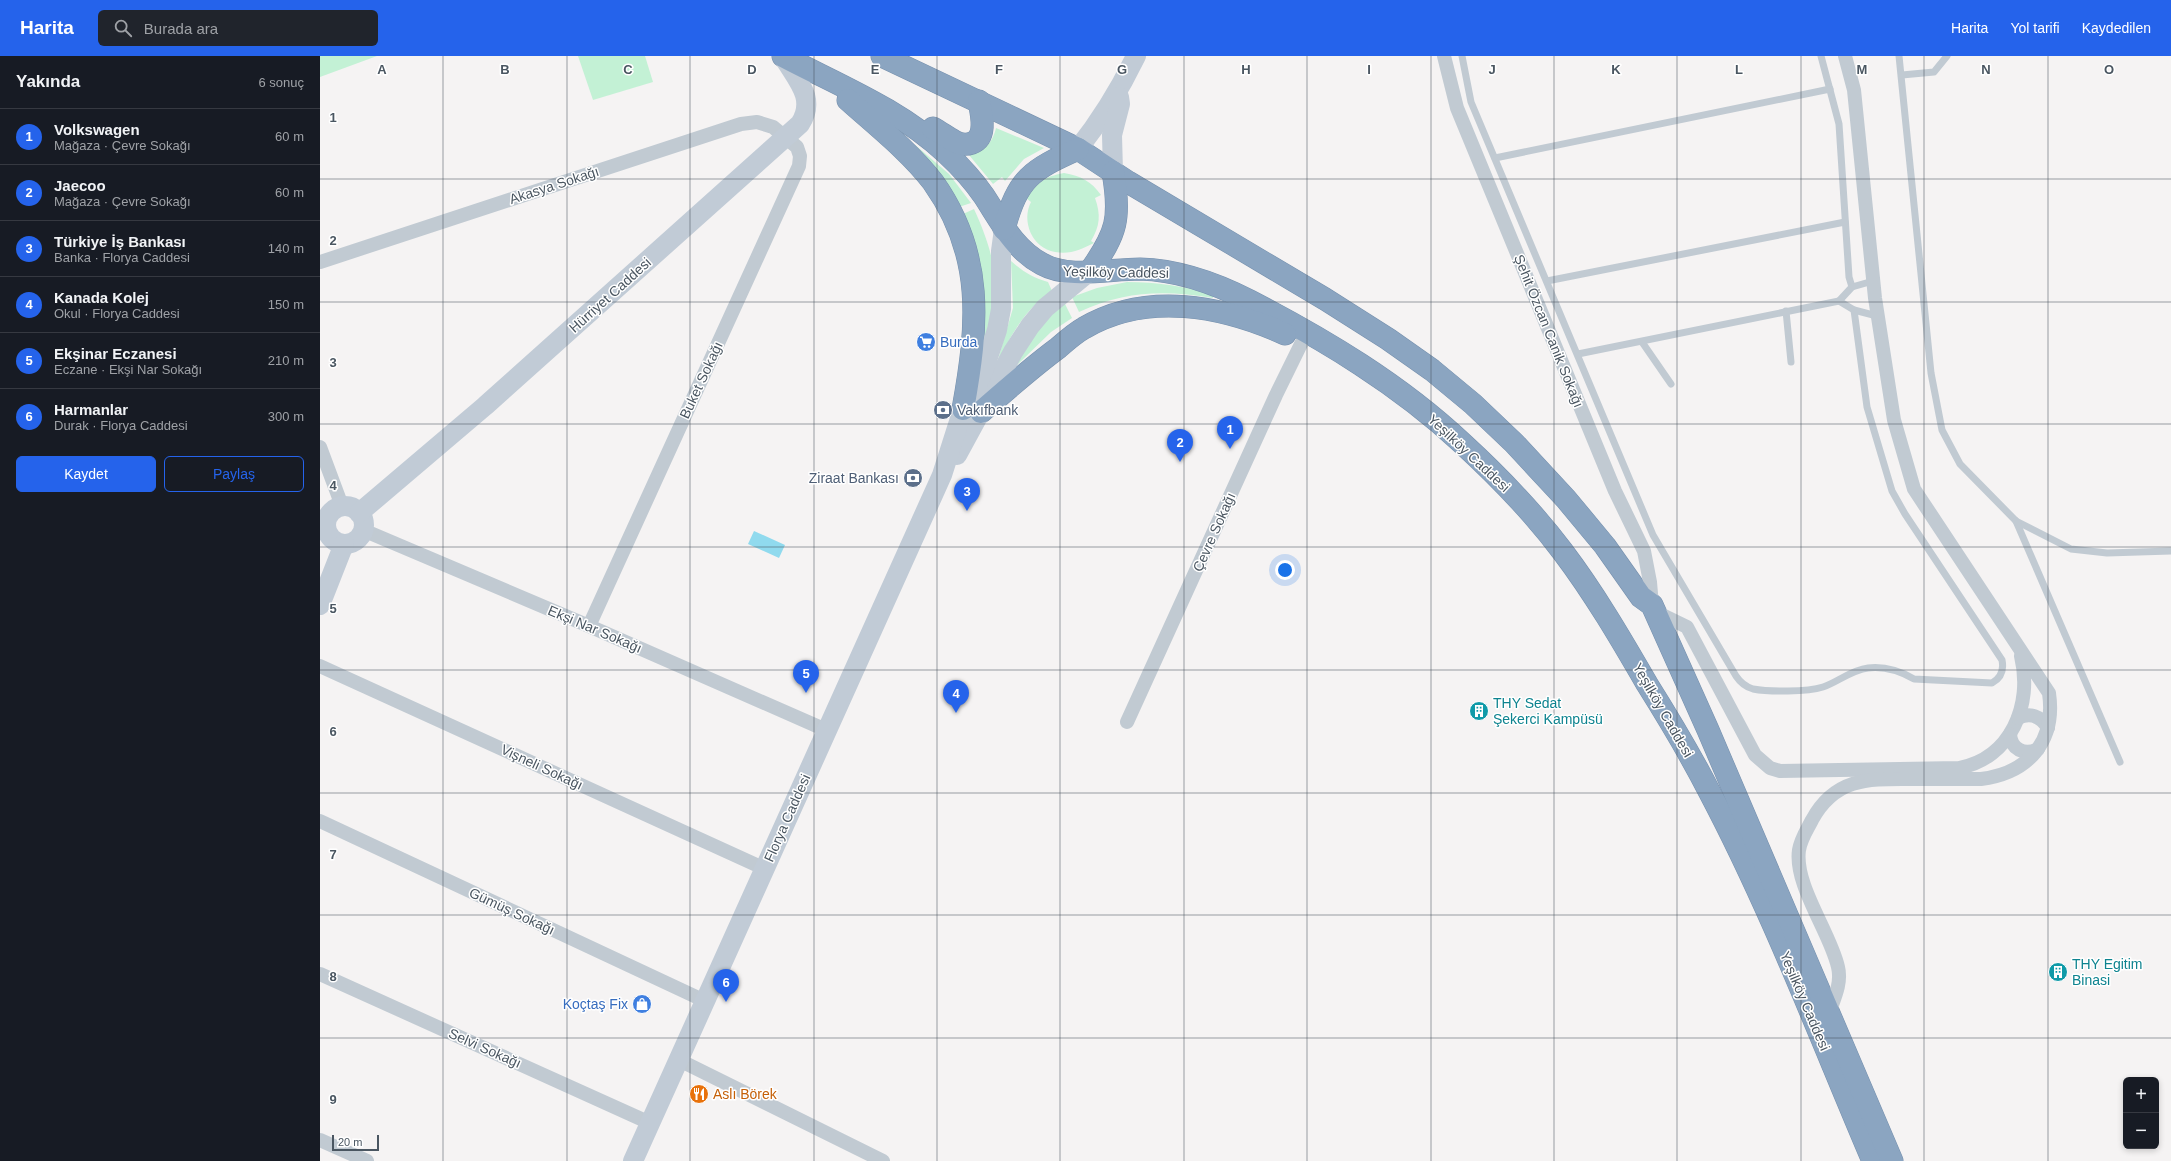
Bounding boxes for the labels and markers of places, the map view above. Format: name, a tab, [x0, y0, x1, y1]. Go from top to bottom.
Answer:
supermarket icon: Burda	[915, 331, 937, 353]
place label: Burda	[940, 334, 978, 350]
bank icon: Vakıfbank	[932, 399, 954, 421]
place label: Vakıfbank	[957, 402, 1019, 418]
pin: 1	[1217, 416, 1243, 449]
pin: 2	[1167, 429, 1193, 462]
bank icon: Ziraat Bankası	[902, 467, 924, 489]
place label: Ziraat Bankası	[809, 470, 899, 486]
pin: 3	[954, 478, 980, 511]
pin: 5	[793, 660, 819, 693]
pin: 4	[943, 680, 969, 713]
place label: THY Sedat Şekerci Kampüsü	[1493, 695, 1603, 727]
building icon: THY Sedat Şekerci Kampüsü	[1468, 700, 1490, 722]
place label: THY Egitim Binasi	[2072, 956, 2143, 988]
building icon: THY Egitim Binasi	[2047, 961, 2069, 983]
pin: 6	[713, 969, 739, 1002]
shop icon: Koçtaş Fix	[631, 993, 653, 1015]
place label: Koçtaş Fix	[563, 996, 628, 1012]
restaurant icon: Aslı Börek	[688, 1083, 710, 1105]
place label: Aslı Börek	[713, 1086, 778, 1102]

